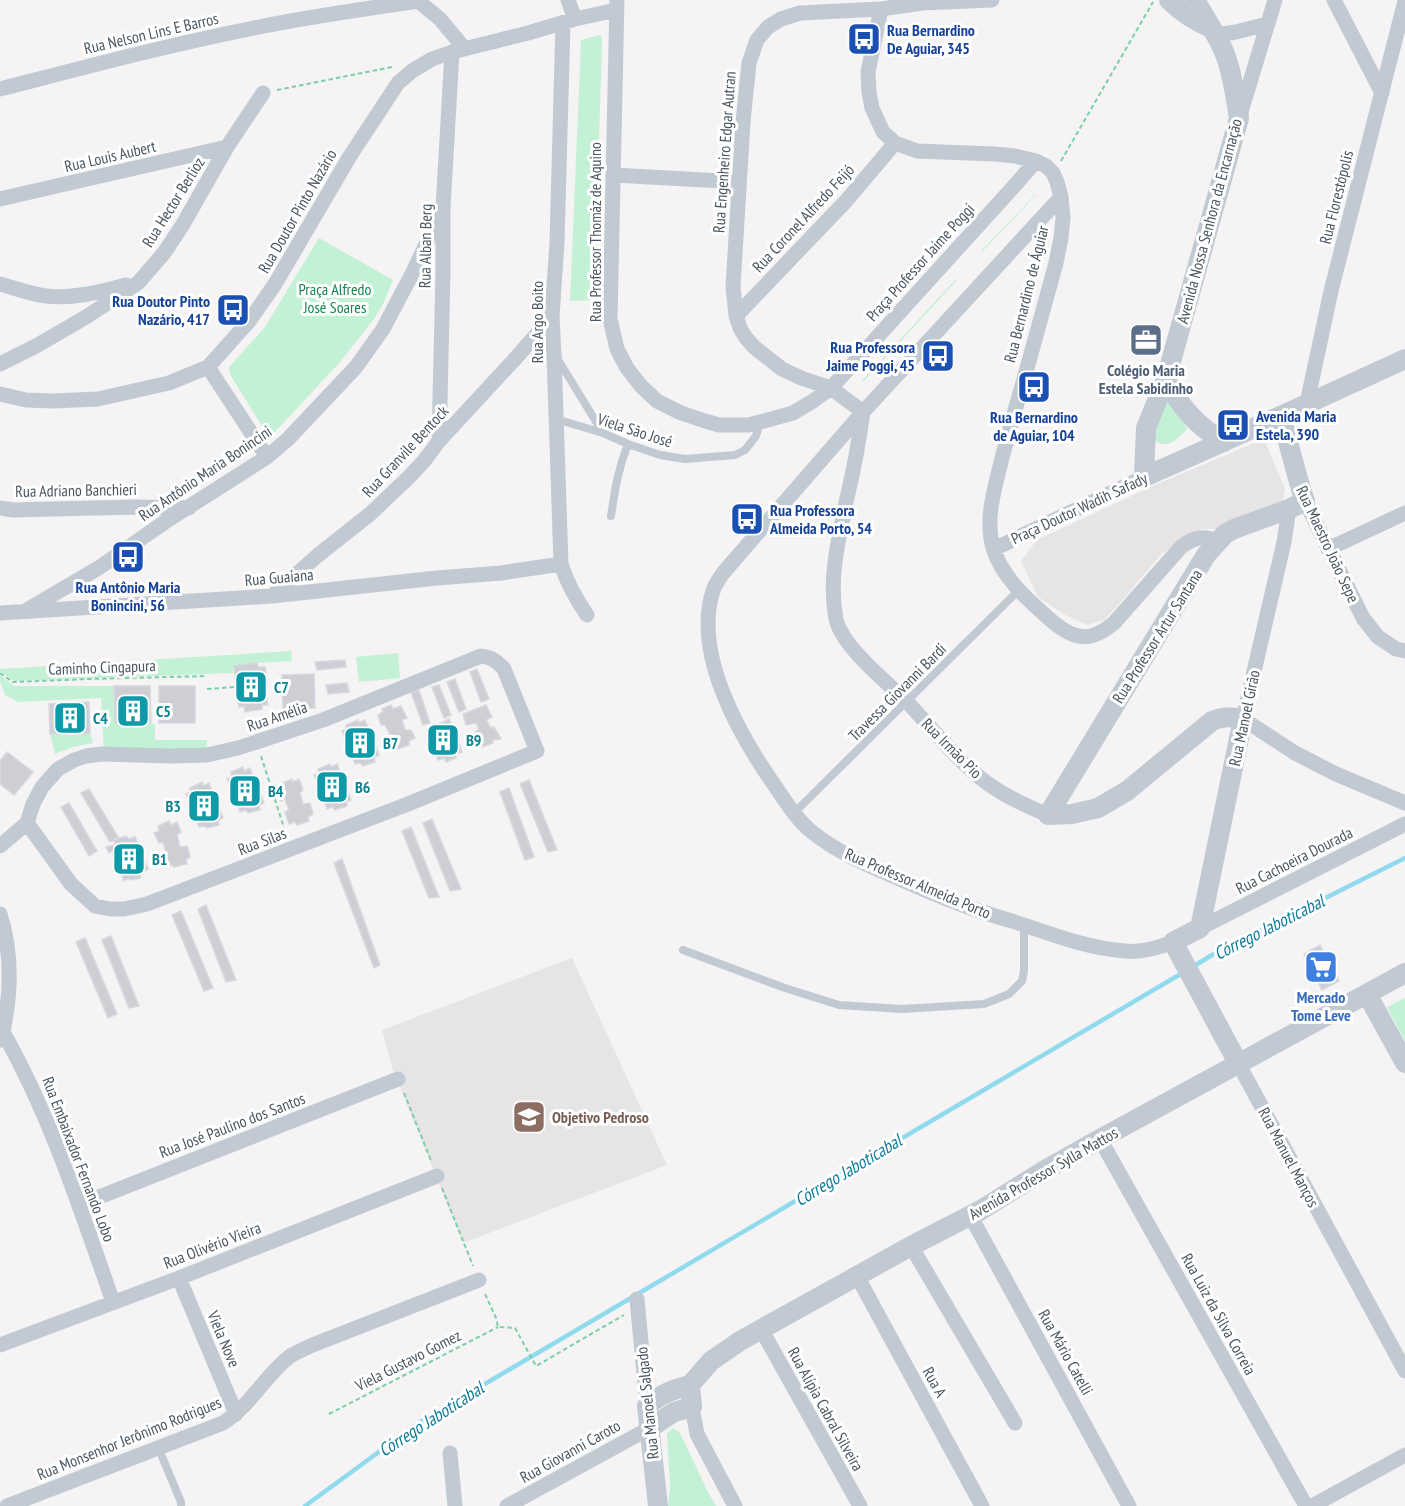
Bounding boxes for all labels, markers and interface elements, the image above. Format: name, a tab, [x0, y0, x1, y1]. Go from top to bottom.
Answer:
street label: Rua Nelson Lins E Barros	[82, 8, 220, 58]
place label: Rua Bernardino De Aguiar, 345	[887, 20, 975, 58]
bus stop icon: Rua Bernardino De Aguiar, 345	[846, 21, 882, 57]
street label: Rua Engenheiro Edgar Autran	[708, 71, 740, 233]
street label: Avenida Nossa Senhora da Encarnação	[1172, 116, 1246, 326]
street label: Rua Louis Aubert	[62, 136, 158, 176]
street label: Rua Professor Thomáz de Aquino	[585, 142, 605, 322]
street label: Rua Doutor Pinto Nazário	[253, 145, 341, 277]
street label: Rua Florestópolis	[1315, 148, 1357, 246]
street label: Rua Hector Berlioz	[137, 153, 209, 251]
street label: Rua Coronel Alfredo Feijó	[748, 160, 858, 276]
street label: Praça Professor Jaime Poggi	[862, 199, 978, 325]
street label: Rua Alban Berg	[414, 204, 436, 288]
street label: Rua Bernardino de Águiar	[999, 223, 1053, 365]
park label: Praça Alfredo José Soares	[299, 279, 372, 317]
street label: Rua Argo Boito	[527, 281, 547, 363]
place label: Rua Doutor Pinto Nazário, 417	[112, 291, 210, 329]
bus stop icon: Rua Doutor Pinto Nazário, 417	[215, 292, 251, 328]
office icon: Colégio Maria Estela Sabidinho	[1128, 322, 1164, 358]
place label: Rua Professora Jaime Poggi, 45	[825, 337, 915, 375]
bus stop icon: Rua Professora Jaime Poggi, 45	[920, 338, 956, 374]
place label: Colégio Maria Estela Sabidinho	[1099, 360, 1193, 398]
bus stop icon: Rua Bernardino de Aguiar, 104	[1016, 369, 1052, 405]
street label: Rua Granvile Bentock	[358, 401, 453, 501]
place label: Avenida Maria Estela, 390	[1255, 406, 1337, 444]
place label: Rua Bernardino de Aguiar, 104	[990, 407, 1078, 445]
bus stop icon: Avenida Maria Estela, 390	[1215, 407, 1251, 443]
street label: Viela São José	[594, 408, 675, 451]
street label: Rua Antônio Maria Bonincini	[135, 421, 275, 525]
street label: Praça Doutor Wadih Safady	[1008, 468, 1150, 548]
street label: Rua Adriano Banchieri	[15, 479, 137, 501]
street label: Rua Maestro João Sepe	[1292, 482, 1364, 606]
place label: Rua Professora Almeida Porto, 54	[769, 500, 872, 538]
bus stop icon: Rua Professora Almeida Porto, 54	[729, 501, 765, 537]
bus stop icon: Rua Antônio Maria Bonincini, 56	[110, 539, 146, 575]
street label: Rua Guaiana	[244, 564, 314, 590]
street label: Rua Professor Artur Santana	[1108, 565, 1206, 707]
place label: Rua Antônio Maria Bonincini, 56	[76, 577, 181, 615]
street label: Travessa Giovanni Bardi	[844, 639, 950, 745]
street label: Caminho Cingapura	[48, 655, 156, 679]
street label: Rua Manoel Girão	[1224, 668, 1264, 768]
building icon: C7	[233, 669, 269, 705]
place label: C7	[274, 677, 289, 697]
building icon: C5	[115, 693, 151, 729]
street label: Rua Amélia	[244, 696, 310, 736]
building icon: C4	[52, 700, 88, 736]
place label: C5	[156, 701, 171, 721]
place label: C4	[93, 708, 108, 728]
street label: Rua Irmão Pio	[918, 714, 986, 782]
building icon: B9	[425, 722, 461, 758]
building icon: B7	[342, 725, 378, 761]
place label: B9	[466, 730, 482, 750]
place label: B7	[383, 733, 399, 753]
building icon: B6	[314, 769, 350, 805]
building icon: B4	[227, 773, 263, 809]
place label: B6	[355, 777, 371, 797]
place label: B4	[268, 781, 284, 801]
building icon: B3	[186, 788, 222, 824]
place label: B3	[166, 796, 181, 816]
street label: Rua Cachoeira Dourada	[1232, 822, 1356, 898]
street label: Rua Silas	[235, 823, 289, 859]
building icon: B1	[111, 841, 147, 877]
street label: Rua Professor Almeida Porto	[842, 843, 994, 923]
place label: B1	[152, 849, 168, 869]
water label: Córrego Jaboticabal	[1210, 889, 1330, 965]
supermarket icon: Mercado Tome Leve	[1303, 949, 1339, 985]
place label: Mercado Tome Leve	[1291, 987, 1351, 1025]
street label: Rua Embaixador Fernando Lobo	[38, 1074, 120, 1244]
street label: Rua José Paulino dos Santos	[156, 1088, 308, 1162]
school or university icon: Objetivo Pedroso	[511, 1099, 547, 1135]
street label: Rua Manuel Manços	[1254, 1104, 1324, 1210]
place label: Objetivo Pedroso	[552, 1107, 649, 1127]
street label: Avenida Professor Sylla Mattos	[965, 1122, 1121, 1224]
water label: Córrego Jaboticabal	[790, 1128, 907, 1211]
street label: Rua Olivério Vieira	[160, 1217, 264, 1273]
street label: Rua Luiz da Silva Correia	[1177, 1250, 1261, 1378]
street label: Rua Mário Catelli	[1034, 1306, 1098, 1398]
street label: Viela Nove	[203, 1307, 245, 1370]
street label: Viela Gustavo Gomez	[351, 1325, 464, 1396]
street label: Rua Alípia Cabral Silveira	[784, 1344, 868, 1474]
street label: Rua Manoel Salgado	[631, 1346, 663, 1460]
street label: Rua A	[919, 1363, 952, 1401]
water label: Córrego Jaboticabal	[374, 1375, 489, 1462]
street label: Rua Monsenhor Jerônimo Rodrigues	[34, 1392, 224, 1484]
street label: Rua Giovanni Caroto	[516, 1415, 624, 1487]

